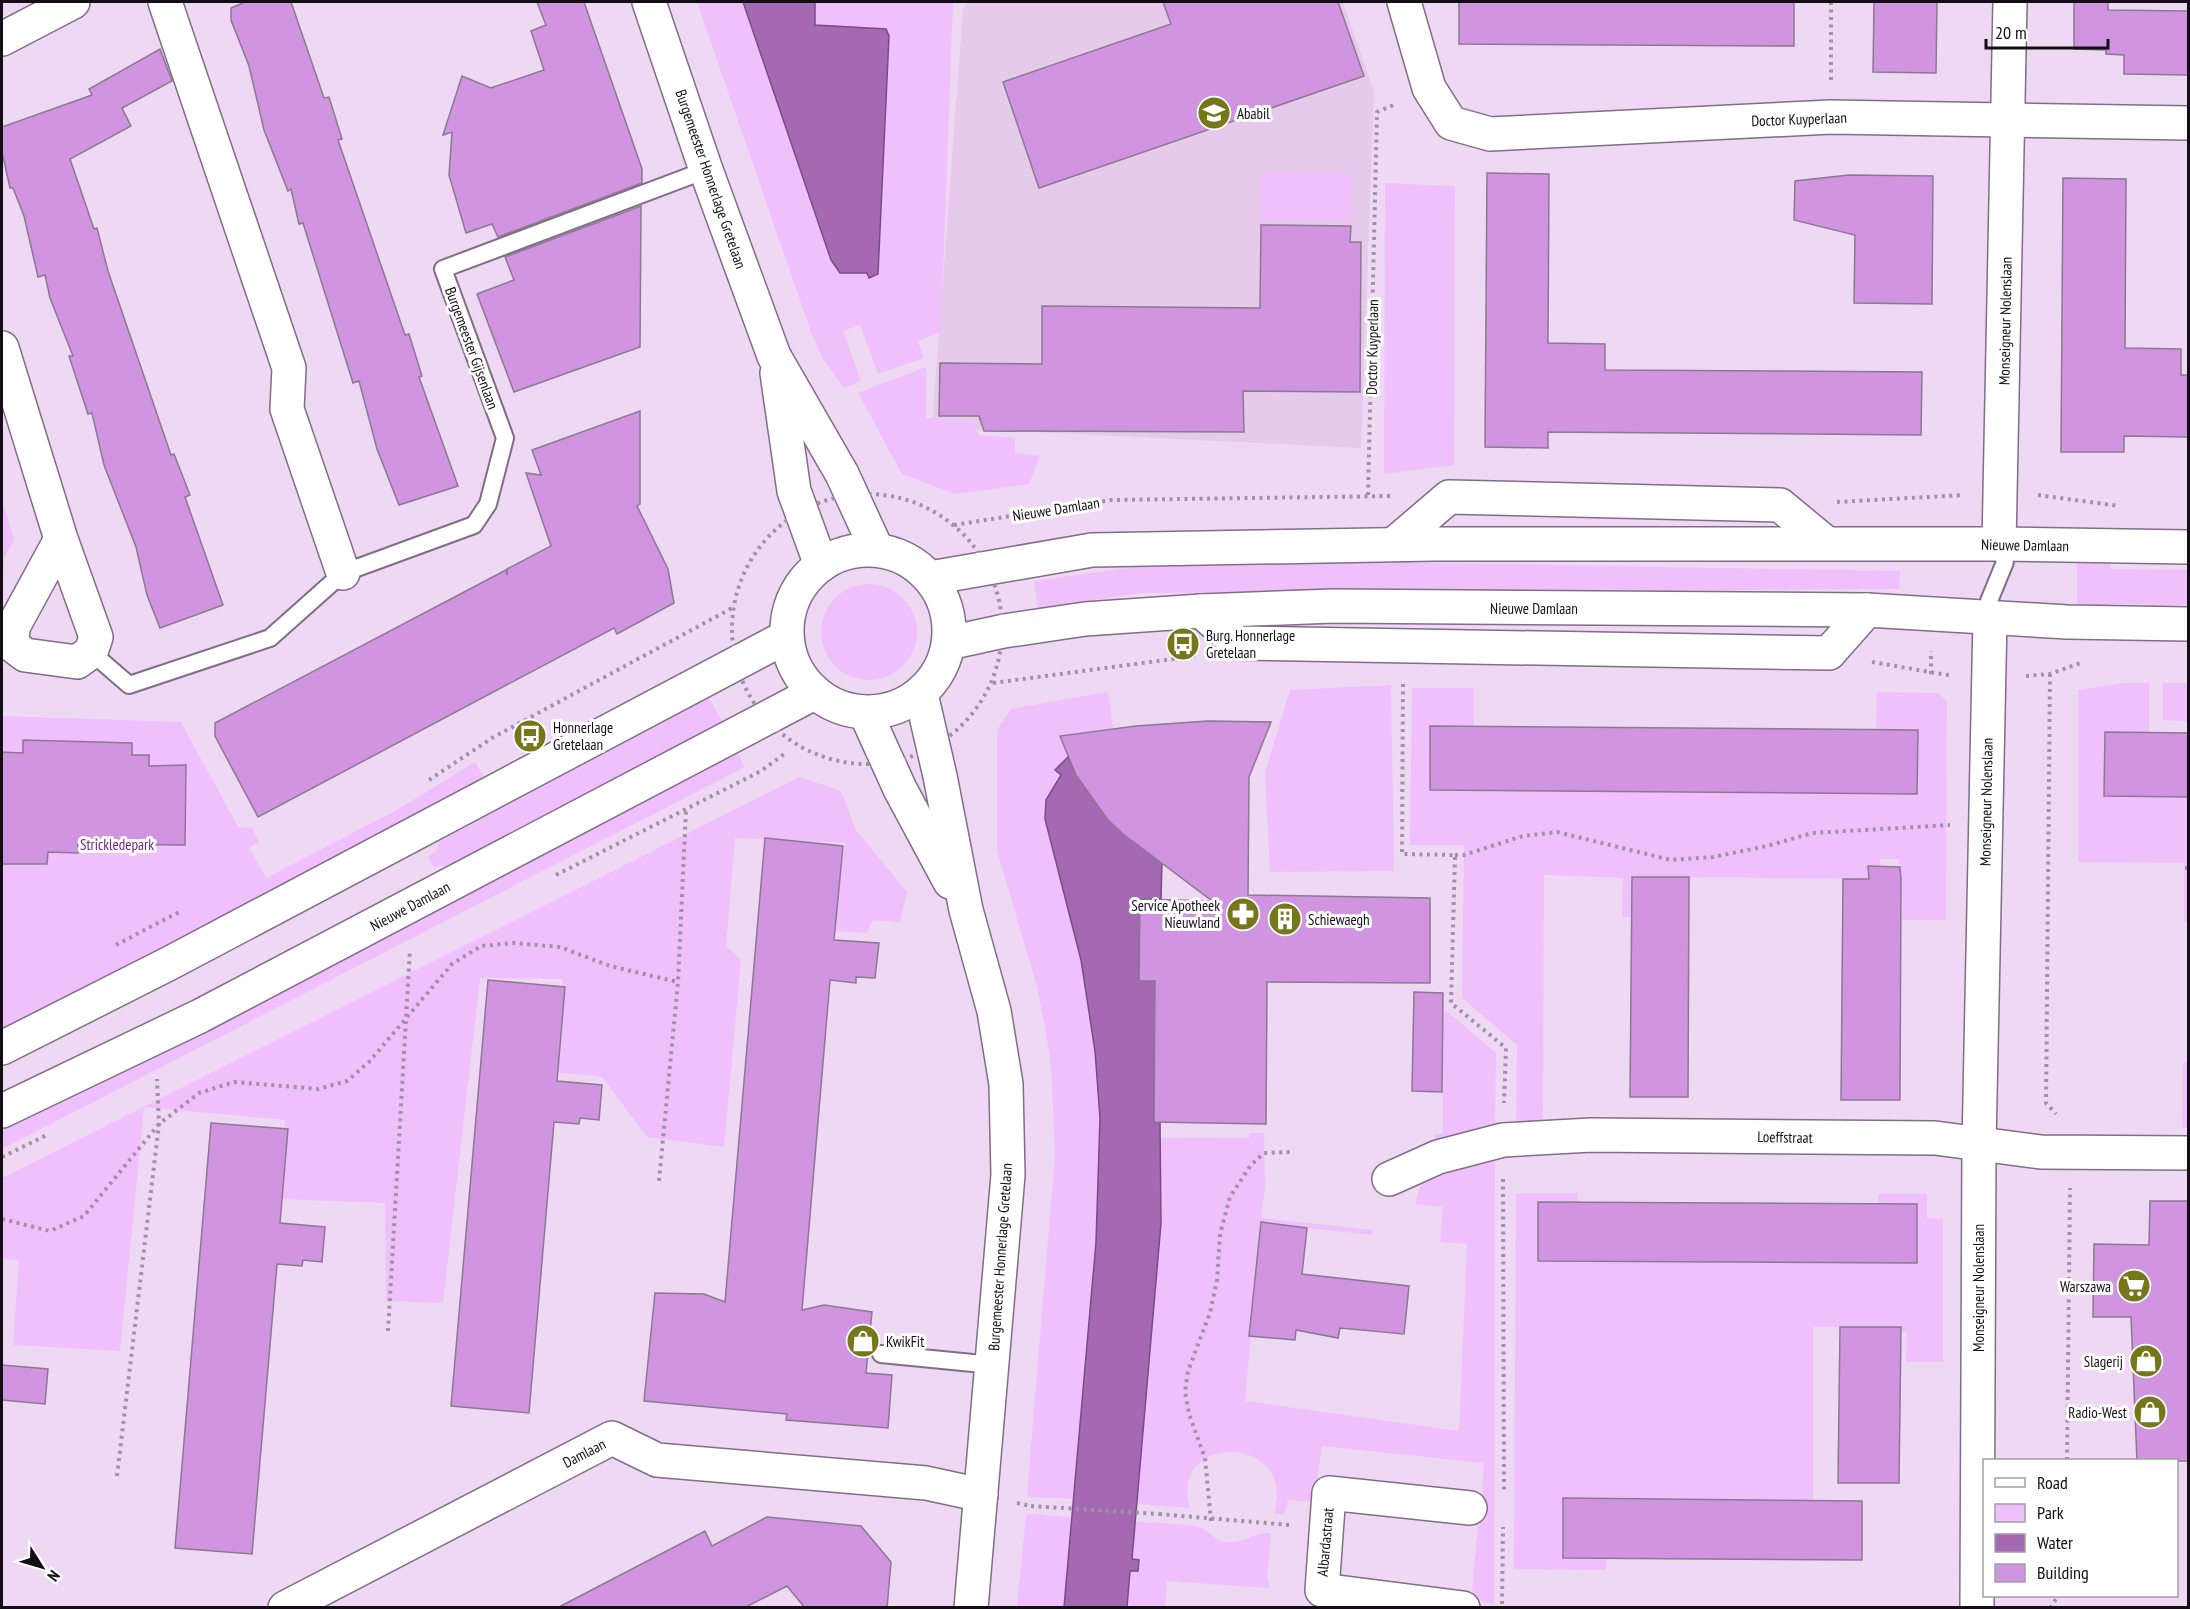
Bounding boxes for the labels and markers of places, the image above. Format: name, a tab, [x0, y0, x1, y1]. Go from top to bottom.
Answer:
school or university icon: Ababil	[1196, 95, 1232, 131]
place label: Ababil	[1237, 104, 1270, 123]
bus stop icon: Burg. Honnerlage Gretelaan	[1165, 626, 1201, 662]
place label: Burg. Honnerlage Gretelaan	[1206, 626, 1295, 662]
bus stop icon: Honnerlage Gretelaan	[512, 718, 548, 754]
place label: Honnerlage Gretelaan	[553, 718, 613, 754]
place label: Service Apotheek Nieuwland	[1131, 896, 1220, 932]
pharmacy icon: Service Apotheek Nieuwland	[1225, 896, 1261, 932]
building icon: Schiewaegh	[1267, 901, 1303, 937]
place label: Schiewaegh	[1308, 910, 1370, 929]
supermarket icon: Warszawa	[2116, 1268, 2152, 1304]
place label: Warszawa	[2060, 1277, 2111, 1296]
shop icon: KwikFit	[845, 1323, 881, 1359]
place label: KwikFit	[886, 1332, 924, 1351]
shop icon: Slagerij	[2128, 1343, 2164, 1379]
place label: Slagerij	[2084, 1352, 2123, 1371]
shop icon: Radio-West	[2132, 1394, 2168, 1430]
place label: Radio-West	[2068, 1403, 2127, 1422]

